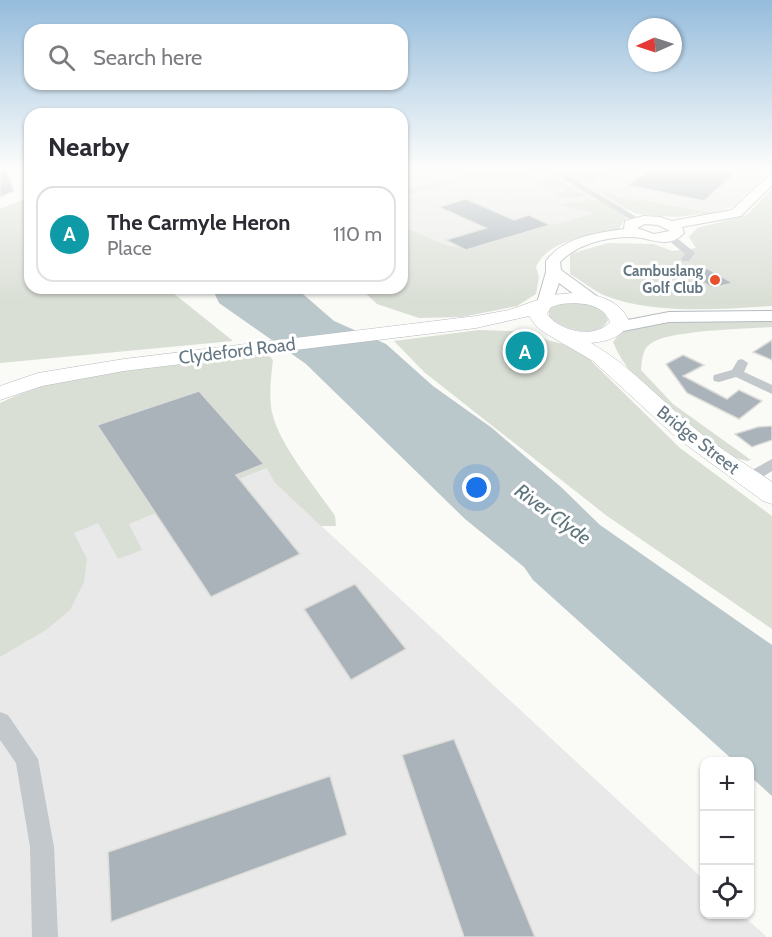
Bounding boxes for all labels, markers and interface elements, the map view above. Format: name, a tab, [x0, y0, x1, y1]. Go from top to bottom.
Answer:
north arrow	[628, 18, 682, 72]
search box	[24, 24, 408, 90]
icon: search	[45, 41, 78, 74]
text: Search here	[93, 44, 202, 71]
text: Nearby	[48, 131, 129, 163]
text: The Carmyle Heron	[107, 209, 290, 236]
text: A	[63, 222, 76, 246]
text: 110 m	[333, 222, 382, 246]
text: Place	[107, 236, 152, 260]
place label: Cambuslang Golf Club	[623, 262, 703, 297]
marker: Cambuslang Golf Club	[708, 273, 722, 287]
pin: A	[506, 328, 544, 374]
street label: Clydeford Road	[177, 333, 297, 369]
street label: Bridge Street	[652, 401, 744, 479]
your location	[462, 473, 491, 502]
water label: River Clyde	[510, 478, 596, 550]
map controls	[700, 757, 754, 919]
button: +	[700, 757, 754, 811]
button: −	[700, 811, 754, 865]
button: locate	[700, 865, 754, 919]

